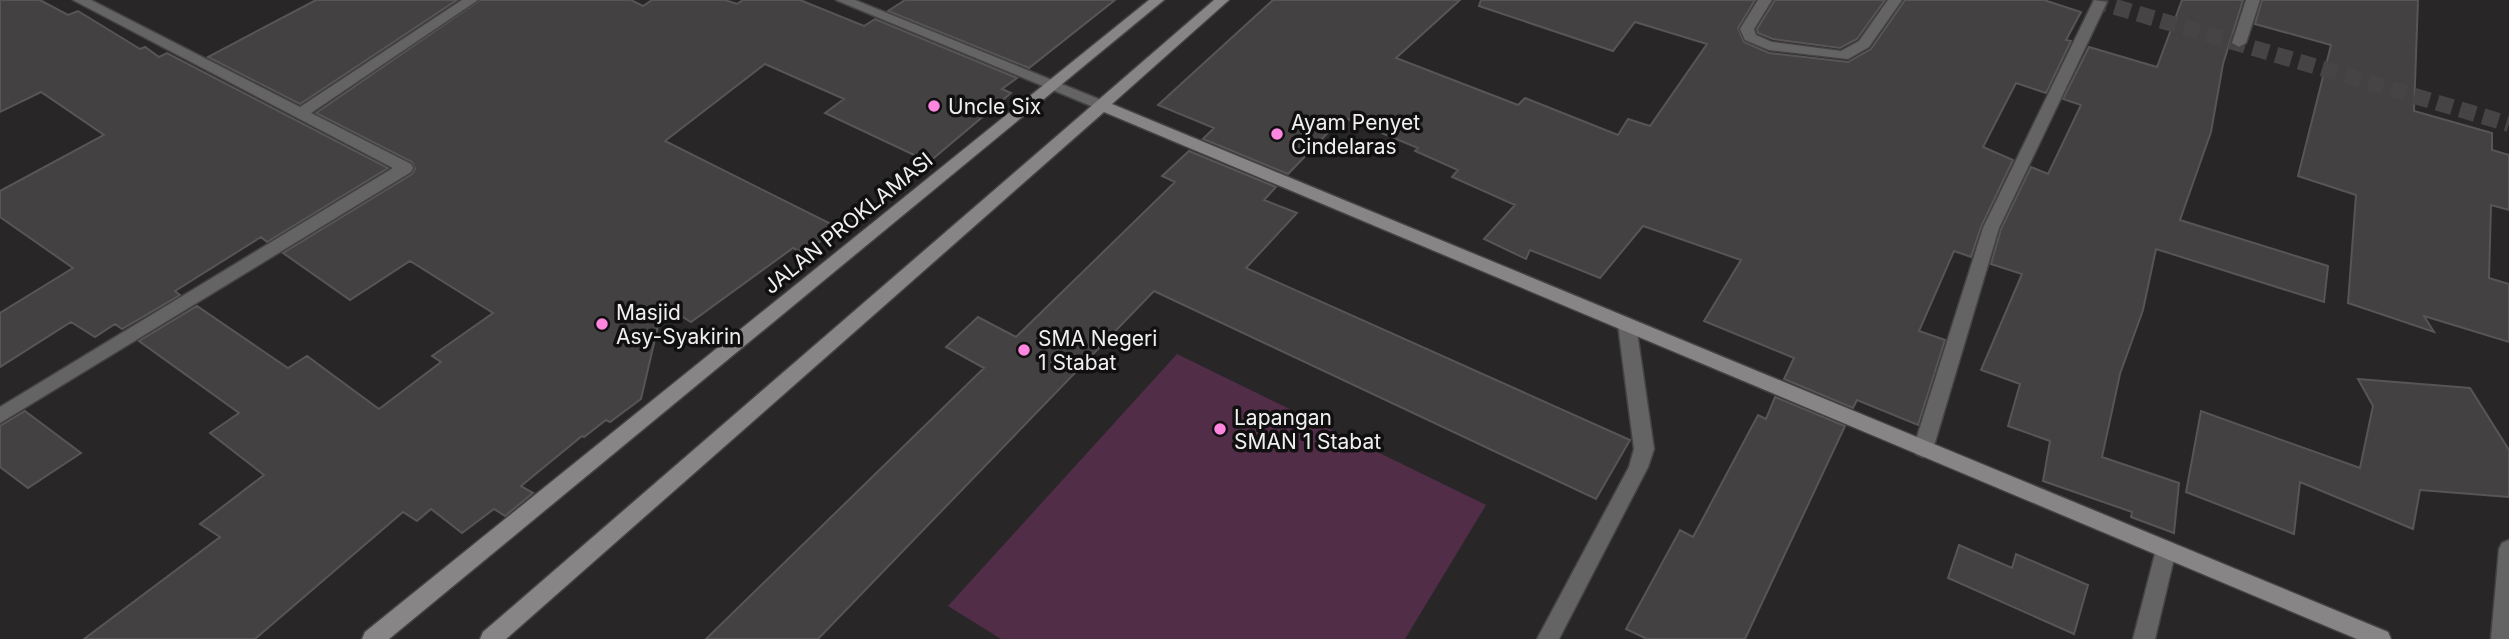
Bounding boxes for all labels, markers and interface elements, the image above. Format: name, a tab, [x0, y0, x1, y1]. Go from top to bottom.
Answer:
place label: Uncle Six	[948, 94, 1041, 119]
marker: Uncle Six	[926, 98, 942, 114]
place label: Ayam Penyet Cindelaras	[1291, 110, 1420, 159]
marker: Ayam Penyet Cindelaras	[1269, 126, 1285, 142]
street label: JALAN PROKLAMASI	[758, 147, 938, 299]
place label: Masjid Asy-Syakirin	[616, 300, 742, 349]
marker: Masjid Asy-Syakirin	[594, 316, 610, 332]
place label: SMA Negeri 1 Stabat	[1038, 326, 1157, 375]
marker: SMA Negeri 1 Stabat	[1016, 342, 1032, 358]
place label: Lapangan SMAN 1 Stabat	[1234, 405, 1381, 454]
marker: Lapangan SMAN 1 Stabat	[1212, 421, 1228, 437]

